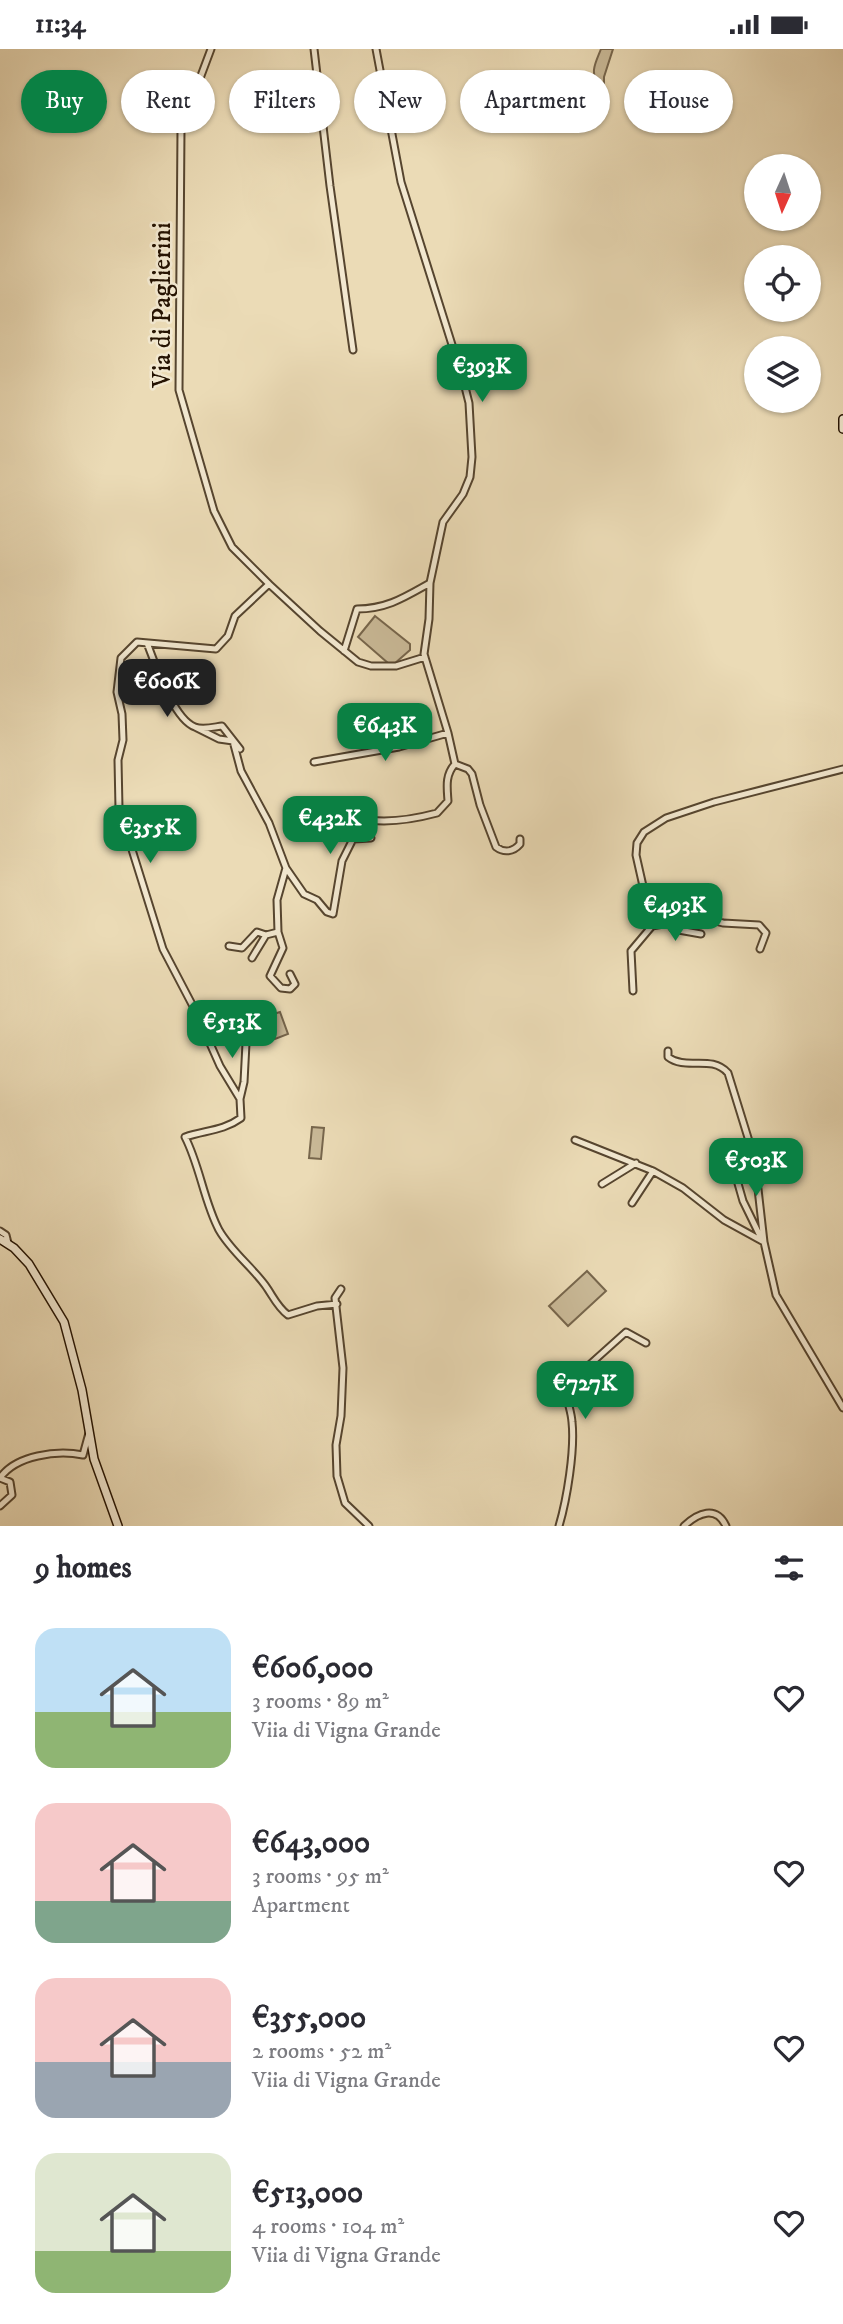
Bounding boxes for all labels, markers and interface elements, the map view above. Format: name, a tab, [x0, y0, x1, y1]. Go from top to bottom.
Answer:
text: 11:34	[35, 8, 86, 41]
chip: Buy	[21, 70, 107, 133]
chip: Rent	[121, 70, 215, 133]
chip: Filters	[229, 70, 340, 133]
chip: New	[354, 70, 446, 133]
chip: Apartment	[460, 70, 610, 133]
chip: House	[624, 70, 733, 133]
north arrow	[744, 154, 821, 231]
map controls	[744, 154, 821, 413]
street label: Via di Paglierini	[146, 222, 179, 389]
button: locate	[744, 245, 821, 322]
button: layers	[744, 336, 821, 413]
pin: €393K	[433, 345, 531, 404]
text: €393K	[453, 352, 511, 381]
pin: €606K	[118, 659, 216, 719]
text: €606K	[134, 667, 200, 696]
pin: €643K	[336, 703, 434, 763]
text: €643K	[353, 711, 417, 740]
pin: €432K	[281, 797, 379, 856]
text: €432K	[299, 804, 361, 833]
pin: €355K	[101, 805, 199, 865]
text: €355K	[119, 813, 181, 842]
pin: €493K	[626, 883, 724, 943]
text: €493K	[644, 891, 706, 920]
pin: €513K	[183, 1000, 281, 1060]
text: €513K	[203, 1008, 261, 1037]
pin: €503K	[707, 1139, 805, 1198]
text: €503K	[725, 1146, 787, 1175]
pin: €727K	[536, 1361, 634, 1421]
text: €727K	[553, 1369, 617, 1398]
icon: filters	[770, 1549, 808, 1587]
text: 9 homes	[35, 1550, 132, 1587]
text: €606,000	[252, 1650, 373, 1687]
icon: home	[91, 1656, 175, 1740]
icon: heart	[770, 1679, 808, 1717]
text: 3 rooms · 89 m²	[252, 1687, 389, 1716]
text: Viia di Vigna Grande	[252, 1716, 441, 1745]
text: €643,000	[252, 1825, 370, 1862]
icon: home	[91, 1831, 175, 1915]
icon: heart	[770, 1854, 808, 1892]
text: 3 rooms · 95 m²	[252, 1862, 389, 1891]
text: Apartment	[252, 1891, 350, 1920]
text: €355,000	[252, 2000, 366, 2037]
icon: home	[91, 2006, 175, 2090]
icon: heart	[770, 2029, 808, 2067]
text: 2 rooms · 52 m²	[252, 2037, 391, 2066]
text: Viia di Vigna Grande	[252, 2066, 441, 2095]
text: €513,000	[252, 2175, 363, 2212]
icon: home	[91, 2181, 175, 2265]
icon: heart	[770, 2204, 808, 2242]
text: 4 rooms · 104 m²	[252, 2212, 404, 2241]
text: Viia di Vigna Grande	[252, 2241, 441, 2270]

